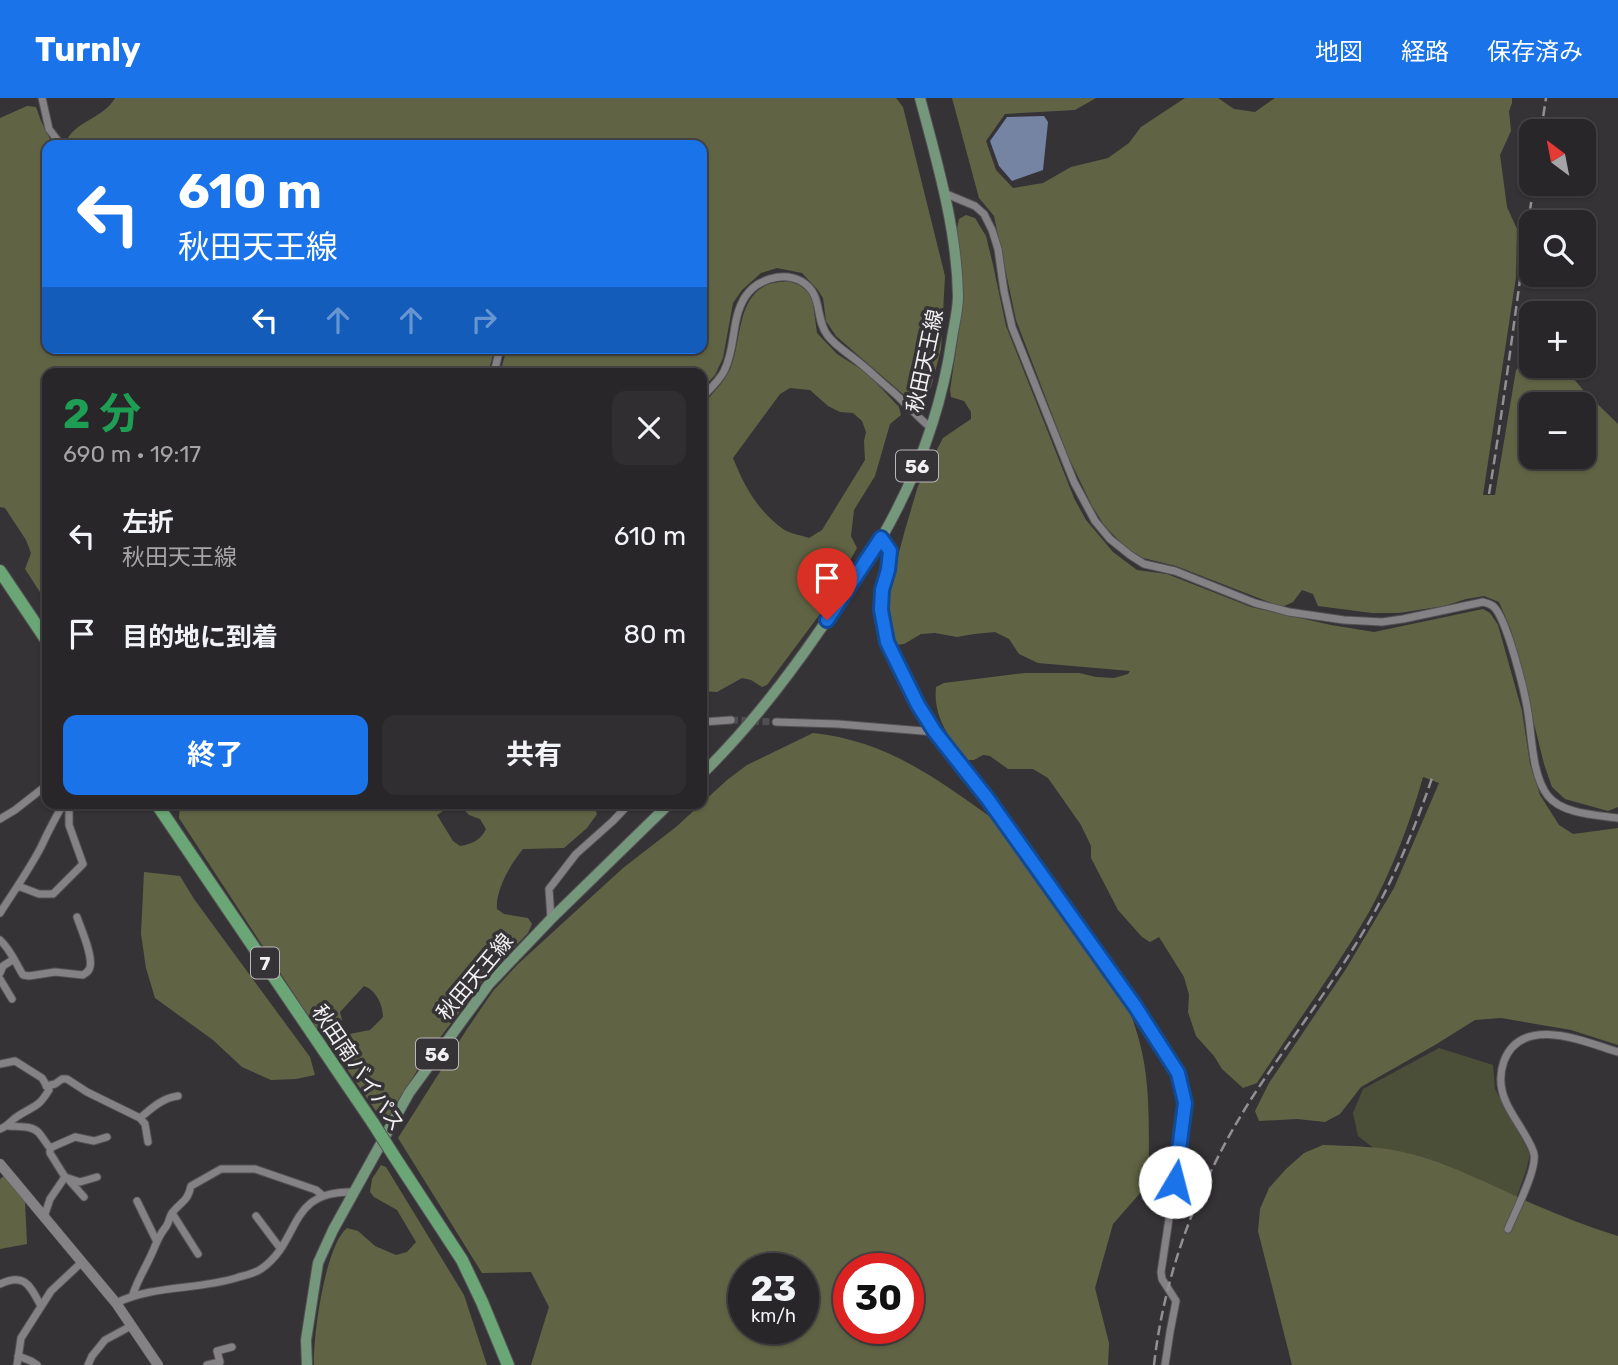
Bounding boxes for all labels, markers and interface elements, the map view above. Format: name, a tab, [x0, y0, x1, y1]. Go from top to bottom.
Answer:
text: Turnly	[35, 30, 141, 69]
text: 地図	[1315, 38, 1363, 66]
text: 経路	[1401, 38, 1449, 66]
text: 保存済み	[1487, 38, 1583, 66]
north arrow	[1519, 119, 1596, 196]
map controls	[1519, 119, 1596, 469]
text: 610 m	[178, 162, 322, 220]
icon: left	[63, 168, 154, 259]
button: search	[1519, 210, 1596, 287]
text: 秋田天王線	[178, 228, 338, 266]
icon: left	[246, 301, 284, 339]
icon: ahead	[319, 301, 357, 339]
icon: ahead	[392, 301, 430, 339]
icon: right	[465, 301, 503, 339]
button: +	[1519, 301, 1596, 378]
street label: 秋田天王線	[901, 307, 948, 415]
text: 2 分	[63, 389, 141, 439]
button: close	[612, 391, 686, 465]
button: −	[1519, 392, 1596, 469]
text: 690 m · 19:17	[63, 440, 201, 468]
road number: 56	[896, 450, 938, 482]
text: 左折	[122, 507, 174, 538]
icon: left	[63, 517, 101, 555]
text: 610 m	[614, 521, 686, 552]
text: 秋田天王線	[122, 543, 237, 571]
pin	[797, 548, 857, 620]
icon: arrive	[808, 559, 846, 597]
icon: arrive	[63, 615, 101, 653]
text: 80 m	[623, 619, 686, 650]
text: 目的地に到着	[122, 622, 278, 653]
button: 終了	[63, 715, 368, 795]
button: 共有	[382, 715, 686, 795]
street label: 秋田天王線	[431, 928, 518, 1025]
road number: 7	[251, 948, 279, 978]
street label: 秋田南バイパス	[307, 1000, 410, 1135]
road number: 56	[416, 1038, 458, 1070]
position arrow	[1138, 1145, 1212, 1219]
speed limit sign: 30	[833, 1253, 924, 1344]
text: 23	[751, 1268, 796, 1310]
text: km/h	[751, 1305, 796, 1327]

